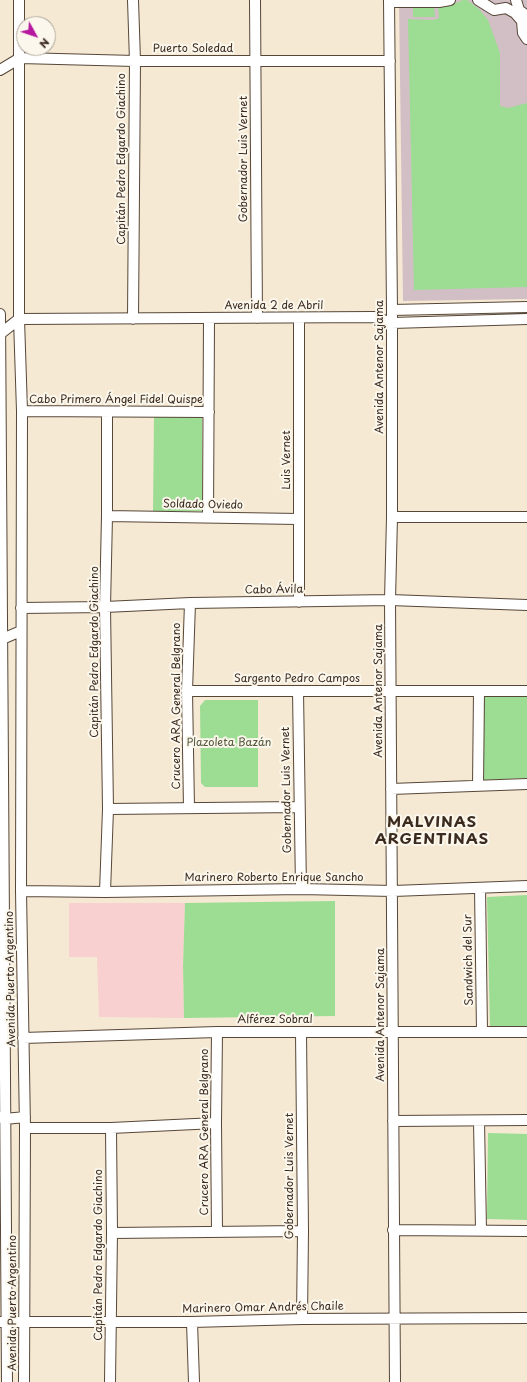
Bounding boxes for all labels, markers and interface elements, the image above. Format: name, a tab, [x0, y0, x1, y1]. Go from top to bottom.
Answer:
north arrow	[16, 16, 56, 56]
text: N	[35, 35, 54, 52]
street label: Puerto Soledad	[153, 42, 233, 56]
street label: Capitán Pedro Edgardo Giachino	[115, 73, 129, 245]
street label: Gobernador Luis Vernet	[237, 96, 251, 222]
street label: Avenida 2 de Abril	[224, 299, 324, 313]
street label: Avenida Antenor Sajama	[373, 300, 387, 434]
street label: Cabo Primero Ángel Fidel Quispe	[29, 393, 203, 407]
street label: Luis Vernet	[280, 430, 294, 490]
street label: Soldado Oviedo	[163, 498, 243, 512]
street label: Capitán Pedro Edgardo Giachino	[88, 566, 102, 738]
street label: Cabo Ávila	[245, 583, 303, 597]
street label: Crucero ARA General Belgrano	[170, 623, 184, 789]
street label: Avenida Antenor Sajama	[372, 624, 386, 758]
street label: Sargento Pedro Campos	[234, 672, 360, 686]
street label: Gobernador Luis Vernet	[279, 727, 295, 853]
park label: Plazoleta Bazán	[187, 736, 271, 750]
district label: MALVINAS ARGENTINAS	[375, 814, 489, 849]
street label: Marinero Roberto Enrique Sancho	[184, 871, 364, 885]
street label: Avenida Puerto Argentino	[3, 911, 19, 1047]
street label: Sandwich del Sur	[462, 914, 476, 1006]
street label: Avenida Antenor Sajama	[374, 948, 388, 1082]
street label: Alférez Sobral	[237, 1013, 313, 1027]
street label: Crucero ARA General Belgrano	[198, 1049, 212, 1215]
street label: Gobernador Luis Vernet	[283, 1113, 297, 1239]
street label: Capitán Pedro Edgardo Giachino	[92, 1169, 106, 1341]
street label: Avenida Puerto Argentino	[6, 1235, 20, 1371]
street label: Marinero Omar Andrés Chaile	[182, 1300, 344, 1316]

